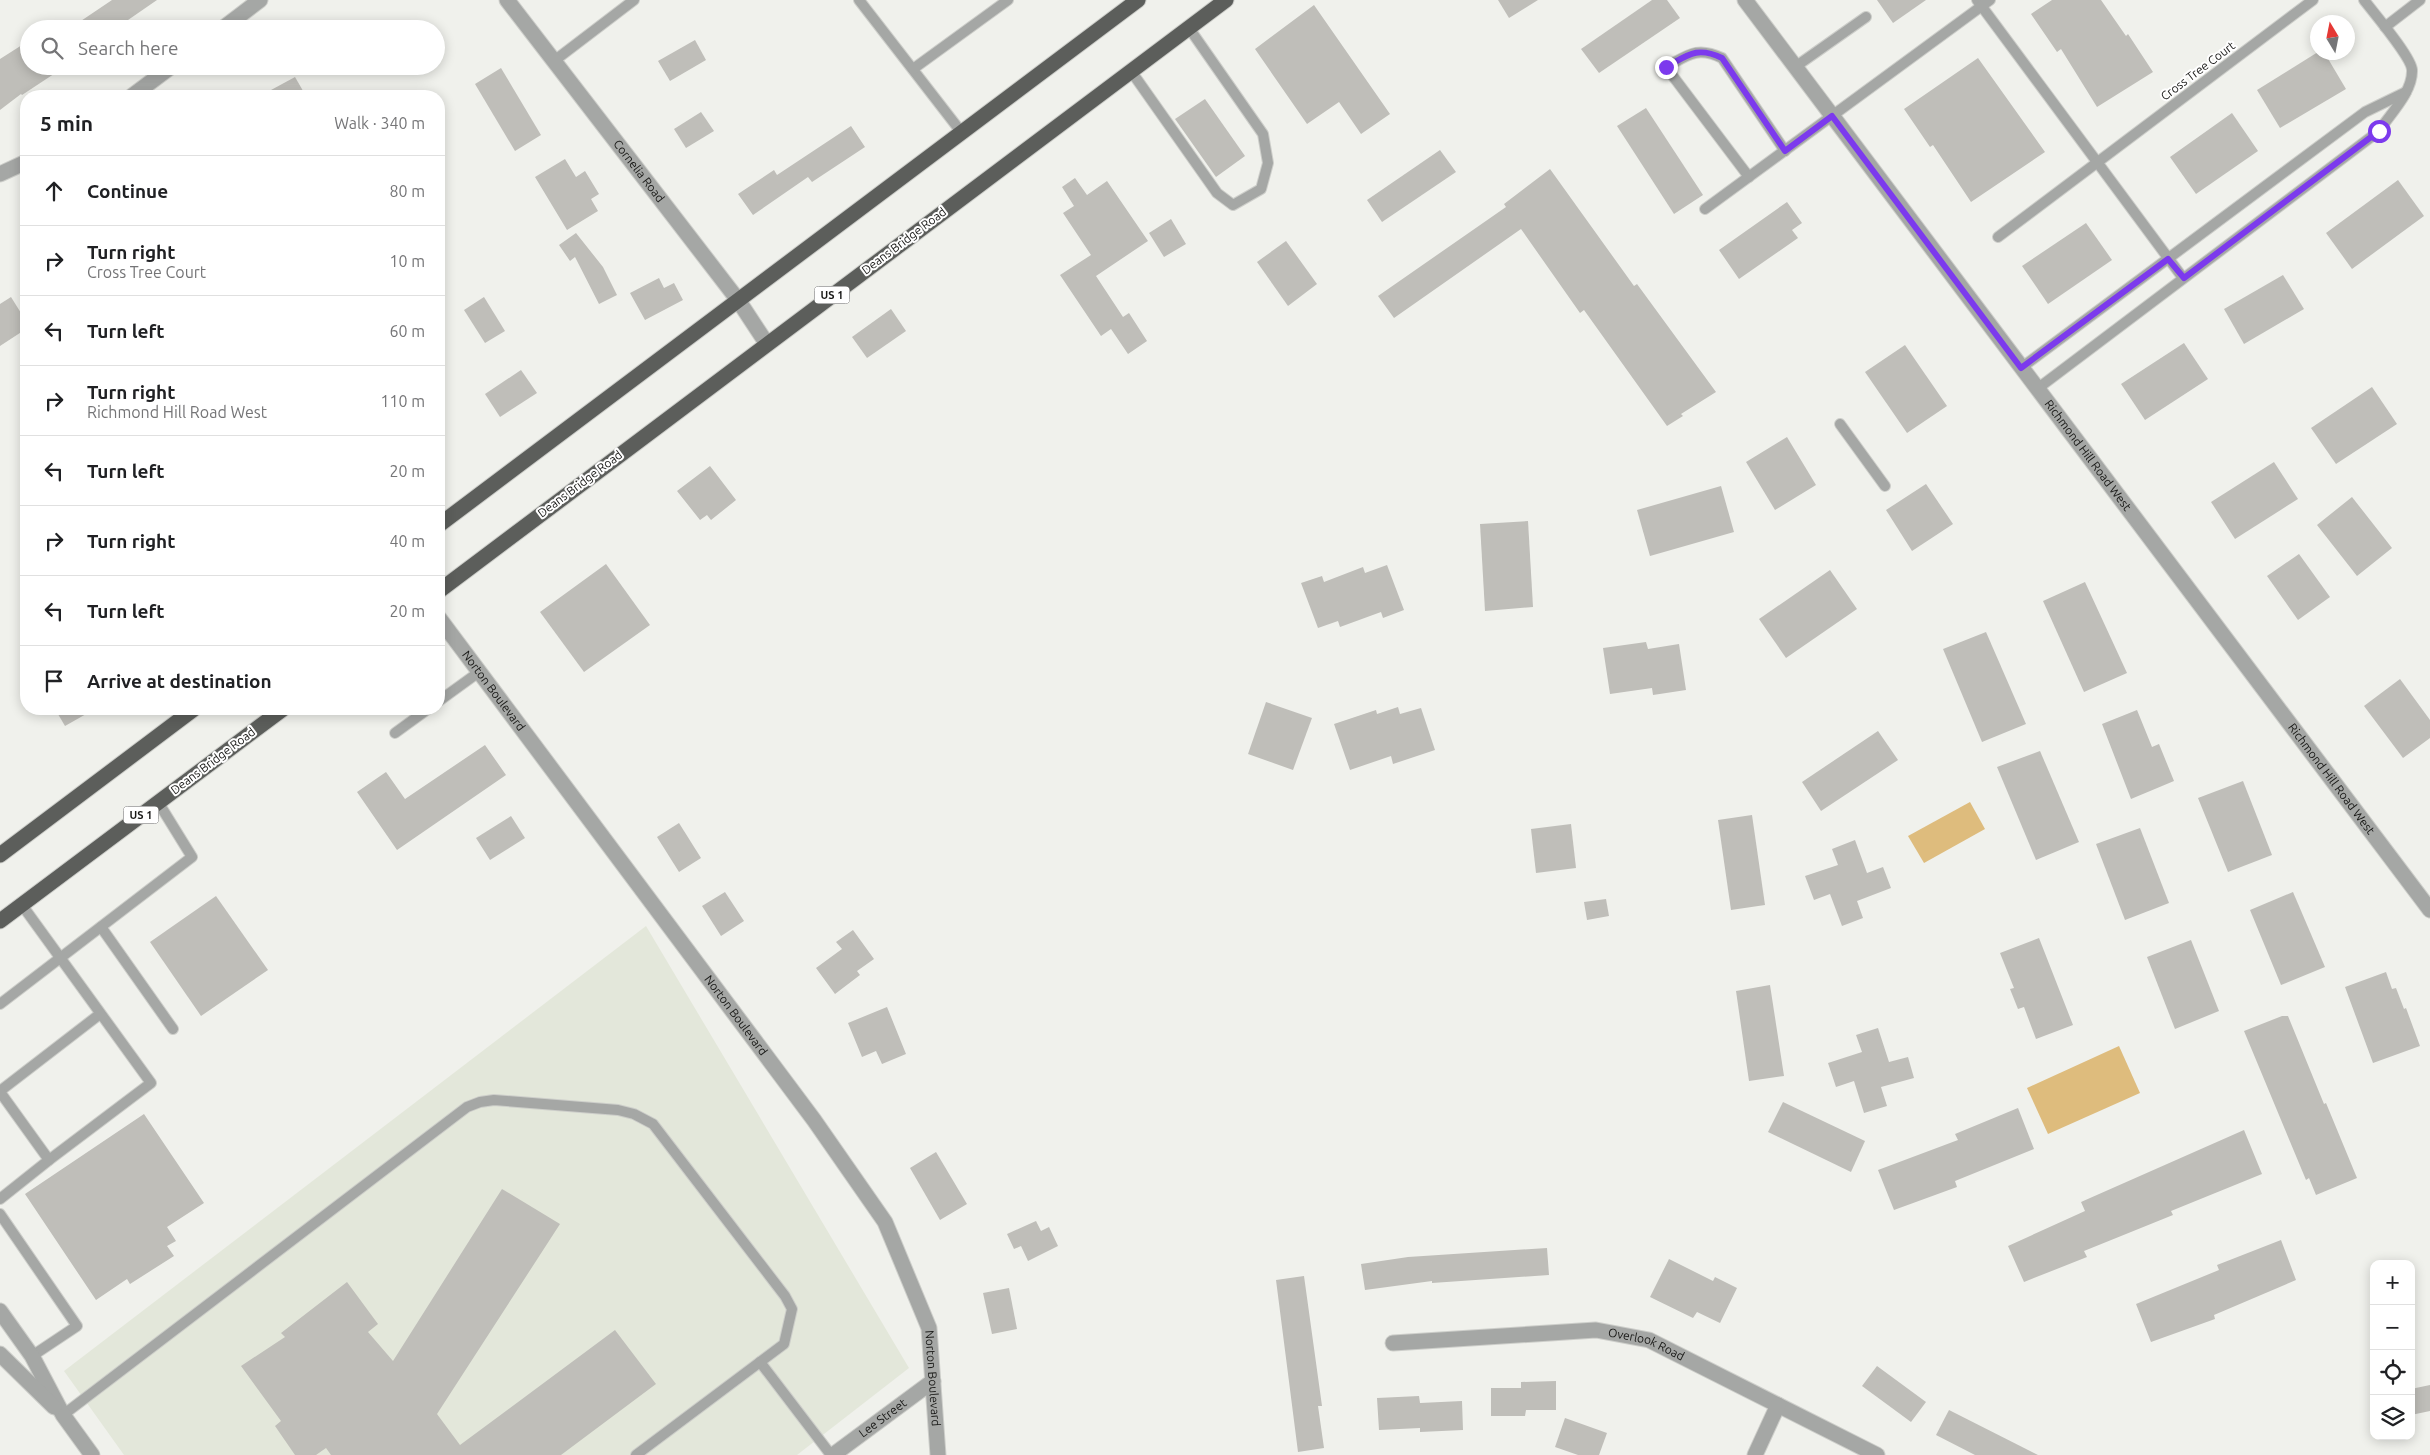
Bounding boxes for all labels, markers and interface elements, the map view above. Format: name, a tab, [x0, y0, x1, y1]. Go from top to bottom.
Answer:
north arrow	[2310, 15, 2355, 60]
search box	[20, 20, 445, 75]
icon: search	[38, 34, 66, 62]
text: Search here	[78, 37, 178, 59]
street label: Cross Tree Court	[2158, 38, 2238, 103]
route end	[1655, 56, 1678, 79]
text: 5 min	[40, 111, 93, 135]
text: Walk · 340 m	[334, 114, 425, 132]
route start	[2368, 120, 2391, 143]
street label: Cornelia Road	[611, 137, 667, 205]
icon: ahead	[40, 177, 68, 205]
text: Continue	[87, 180, 168, 202]
text: 80 m	[389, 182, 425, 200]
street label: Deans Bridge Road	[859, 205, 948, 277]
text: Turn right	[87, 241, 175, 263]
icon: right	[40, 247, 68, 275]
text: 10 m	[389, 252, 425, 270]
text: Cross Tree Court	[87, 263, 206, 281]
road number: US 1	[814, 286, 850, 304]
icon: left	[40, 317, 68, 345]
text: Turn left	[87, 320, 165, 342]
text: 60 m	[389, 322, 425, 340]
text: Turn right	[87, 381, 175, 403]
icon: right	[40, 387, 68, 415]
text: 110 m	[380, 392, 425, 410]
street label: Richmond Hill Road West	[2042, 397, 2134, 513]
text: Richmond Hill Road West	[87, 403, 267, 421]
street label: Deans Bridge Road	[535, 448, 624, 520]
icon: left	[40, 457, 68, 485]
text: Turn left	[87, 460, 165, 482]
text: 20 m	[389, 462, 425, 480]
icon: right	[40, 527, 68, 555]
text: Turn right	[87, 530, 175, 552]
text: 40 m	[389, 532, 425, 550]
icon: left	[40, 597, 68, 625]
text: Turn left	[87, 600, 165, 622]
text: 20 m	[389, 602, 425, 620]
street label: Norton Boulevard	[460, 648, 528, 733]
icon: arrive	[40, 667, 68, 695]
text: Arrive at destination	[87, 670, 272, 692]
street label: Richmond Hill Road West	[2286, 721, 2378, 837]
street label: Deans Bridge Road	[168, 725, 257, 797]
road number: US 1	[124, 806, 158, 824]
street label: Norton Boulevard	[702, 973, 770, 1058]
map controls	[2370, 1260, 2415, 1440]
button: +	[2370, 1260, 2415, 1305]
button: −	[2370, 1305, 2415, 1350]
street label: Overlook Road	[1607, 1325, 1687, 1363]
street label: Norton Boulevard	[923, 1330, 943, 1427]
button: locate	[2370, 1350, 2415, 1395]
button: layers	[2370, 1395, 2415, 1440]
street label: Lee Street	[856, 1396, 909, 1439]

